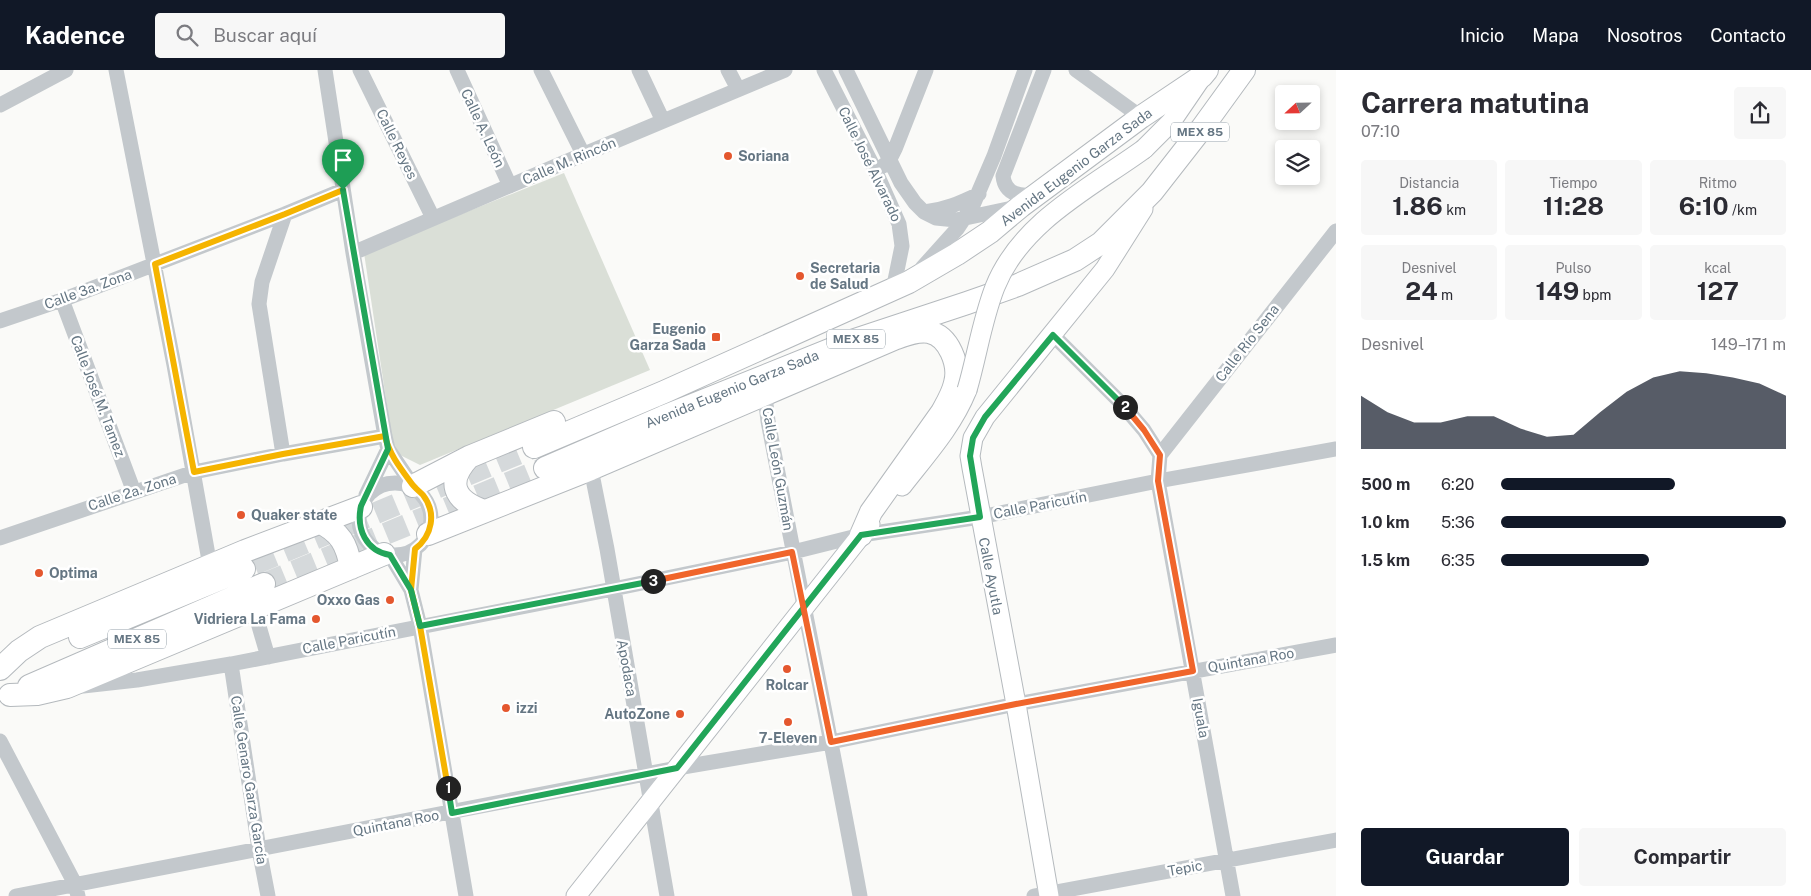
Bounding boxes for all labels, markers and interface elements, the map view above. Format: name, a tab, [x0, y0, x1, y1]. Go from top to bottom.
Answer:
search box	[155, 13, 505, 58]
text: Kadence	[25, 21, 125, 49]
icon: search	[173, 21, 201, 49]
text: Buscar aquí	[213, 24, 317, 46]
text: Inicio	[1460, 25, 1504, 46]
text: Mapa	[1532, 25, 1579, 46]
text: Nosotros	[1607, 25, 1682, 46]
text: Contacto	[1710, 25, 1786, 46]
north arrow	[1275, 85, 1320, 130]
map controls	[1275, 85, 1320, 185]
street label: Calle A. León	[458, 86, 508, 170]
text: Carrera matutina	[1361, 86, 1589, 119]
button: share	[1734, 87, 1786, 139]
street label: Calle José Alvarado	[835, 104, 905, 224]
street label: Avenida Eugenio Garza Sada	[997, 105, 1155, 229]
street label: Calle Reyes	[373, 106, 421, 182]
road number: MEX 85	[1171, 122, 1229, 142]
text: 07:10	[1361, 122, 1400, 141]
street label: Calle M. Rincón	[520, 134, 618, 188]
pin	[322, 139, 364, 190]
button: layers	[1275, 140, 1320, 185]
icon: arrive	[329, 146, 357, 174]
place label: Soriana	[738, 148, 789, 164]
marker: Soriana	[722, 150, 734, 162]
text: Distancia	[1399, 175, 1459, 191]
text: Tiempo	[1549, 175, 1598, 191]
text: Ritmo	[1699, 175, 1737, 191]
text: 1.86	[1392, 191, 1443, 221]
text: 11:28	[1543, 191, 1604, 221]
text: 6:10	[1679, 191, 1729, 221]
text: km	[1443, 202, 1466, 218]
text: /km	[1729, 202, 1757, 218]
place label: Secretaria de Salud	[810, 260, 880, 292]
text: Desnivel	[1402, 260, 1457, 276]
text: Pulso	[1555, 260, 1592, 276]
text: kcal	[1704, 260, 1731, 276]
street label: Calle 3a. Zona	[42, 266, 134, 312]
marker: Secretaria de Salud	[794, 270, 806, 282]
text: 24	[1405, 276, 1438, 306]
text: 149	[1536, 276, 1579, 306]
text: 127	[1697, 276, 1739, 306]
text: m	[1438, 287, 1453, 303]
text: bpm	[1579, 287, 1611, 303]
street label: Calle Río Sena	[1212, 301, 1282, 385]
place label: Eugenio Garza Sada	[629, 321, 706, 353]
road number: MEX 85	[827, 330, 885, 348]
marker: Eugenio Garza Sada	[710, 331, 722, 343]
street label: Calle José M. Tamez	[67, 333, 129, 459]
text: Desnivel	[1361, 335, 1424, 354]
text: 149–171 m	[1711, 335, 1786, 354]
street label: Avenida Eugenio Garza Sada	[643, 347, 821, 431]
pin: 2	[1112, 394, 1138, 420]
text: 2	[1121, 399, 1130, 415]
street label: Calle León Guzmán	[759, 406, 797, 532]
street label: Calle 2a. Zona	[86, 470, 178, 514]
text: 500 m	[1361, 475, 1410, 494]
text: 6:20	[1441, 475, 1474, 494]
street label: Calle Paricutín	[992, 488, 1088, 522]
place label: Quaker state	[251, 507, 337, 523]
marker: Quaker state	[235, 509, 247, 521]
text: 1.0 km	[1361, 513, 1410, 532]
text: 5:36	[1441, 513, 1475, 532]
street label: Calle Ayutla	[976, 536, 1006, 616]
text: 1.5 km	[1361, 551, 1410, 570]
text: 6:35	[1441, 551, 1475, 570]
place label: Optima	[49, 565, 98, 581]
marker: Optima	[33, 567, 45, 579]
pin: 3	[640, 568, 666, 594]
text: 3	[649, 573, 658, 589]
place label: Oxxo Gas	[317, 592, 380, 608]
marker: Oxxo Gas	[384, 594, 396, 606]
place label: Vidriera La Fama	[194, 611, 306, 627]
marker: Vidriera La Fama	[310, 613, 322, 625]
street label: Calle Paricutín	[301, 623, 397, 657]
road number: MEX 85	[108, 630, 166, 648]
street label: Apodaca	[614, 638, 640, 698]
street label: Quintana Roo	[1207, 645, 1296, 675]
marker: Rolcar	[781, 663, 793, 675]
place label: Rolcar	[765, 677, 809, 693]
street label: Calle Genaro Garza García	[228, 695, 270, 865]
street label: Iguala	[1190, 697, 1212, 739]
place label: izzi	[516, 700, 538, 716]
marker: izzi	[500, 702, 512, 714]
place label: AutoZone	[604, 706, 670, 722]
marker: AutoZone	[674, 708, 686, 720]
marker: 7-Eleven	[782, 716, 794, 728]
place label: 7-Eleven	[759, 730, 817, 746]
pin: 1	[436, 776, 460, 800]
text: 1	[446, 780, 452, 796]
street label: Quintana Roo	[352, 807, 441, 839]
button: Guardar	[1361, 828, 1569, 886]
button: Compartir	[1579, 828, 1786, 886]
street label: Tepic	[1167, 857, 1203, 879]

